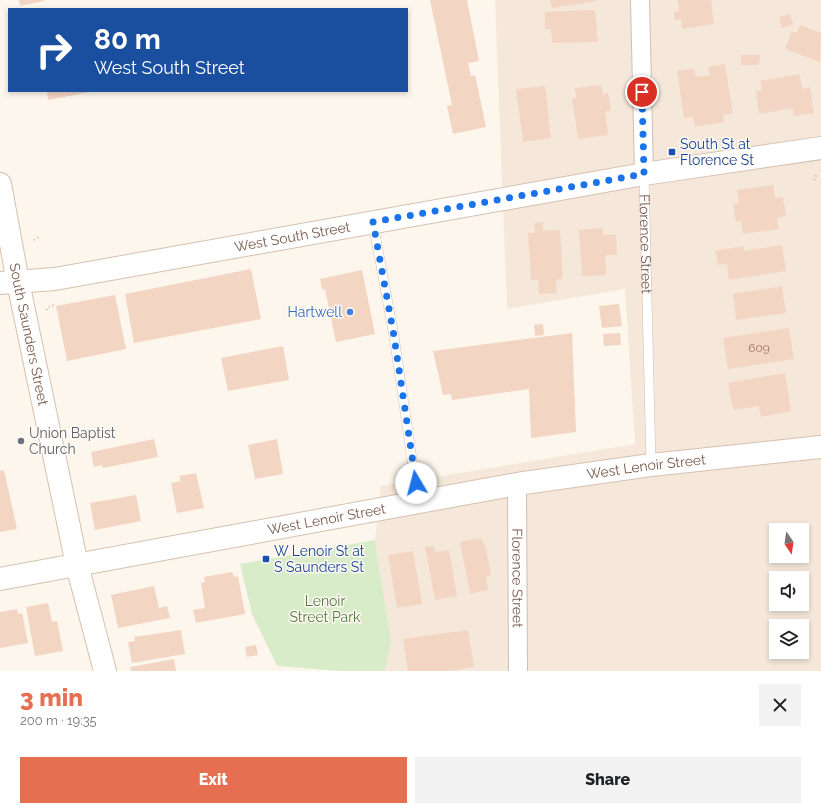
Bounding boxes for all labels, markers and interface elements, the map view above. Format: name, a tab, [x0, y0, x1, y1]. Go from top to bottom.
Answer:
text: 80 m	[94, 23, 161, 56]
icon: right	[28, 24, 80, 76]
text: West South Street	[94, 57, 245, 78]
pin	[625, 75, 659, 109]
icon: arrive	[631, 81, 653, 103]
place label: South St at Florence St	[680, 136, 754, 168]
marker: South St at Florence St	[667, 147, 677, 157]
street label: Florence Street	[636, 194, 655, 294]
street label: West South Street	[233, 218, 352, 255]
street label: South Saunders Street	[7, 262, 52, 407]
place label: Hartwell	[288, 304, 342, 320]
marker: Hartwell	[345, 307, 355, 317]
house number: 609	[748, 341, 770, 355]
place label: Union Baptist Church	[29, 425, 116, 457]
marker: Union Baptist Church	[16, 436, 26, 446]
street label: West Lenoir Street	[586, 451, 707, 482]
position arrow	[395, 462, 437, 504]
street label: West Lenoir Street	[266, 500, 387, 538]
north arrow	[769, 523, 809, 563]
map controls	[769, 523, 809, 659]
street label: Florence Street	[509, 528, 526, 628]
place label: W Lenoir St at S Saunders St	[274, 543, 365, 575]
marker: W Lenoir St at S Saunders St	[261, 554, 271, 564]
button: sound	[769, 571, 809, 611]
park label: Lenoir Street Park	[290, 593, 361, 625]
button: layers	[769, 619, 809, 659]
text: 3 min	[20, 683, 83, 712]
button: close	[759, 684, 801, 726]
text: 200 m · 19:35	[20, 713, 97, 728]
button: Exit	[20, 757, 407, 803]
button: Share	[415, 757, 801, 803]

